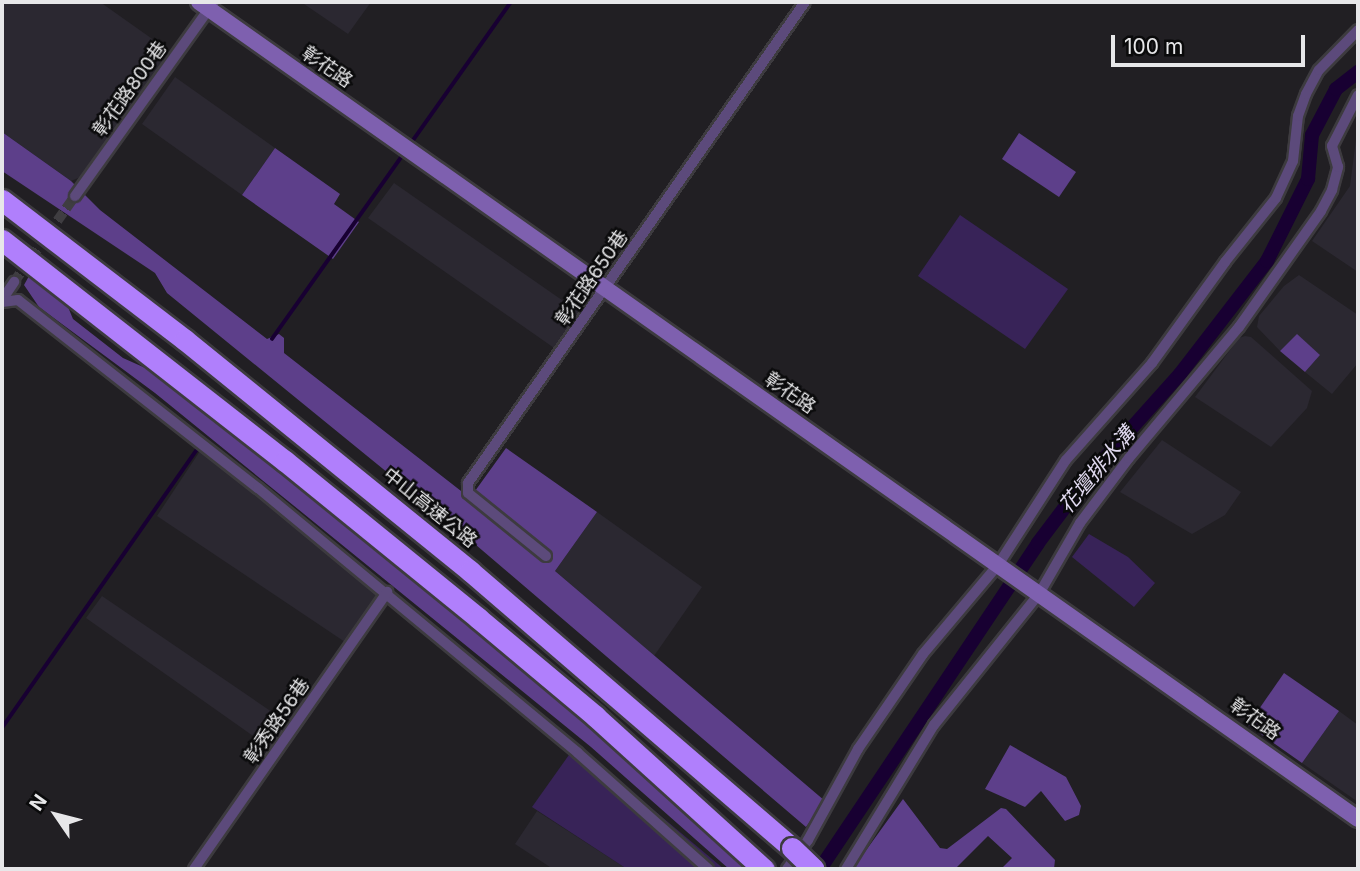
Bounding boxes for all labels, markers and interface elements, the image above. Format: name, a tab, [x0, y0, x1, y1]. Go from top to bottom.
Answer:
scale bar	[1115, 21, 1309, 65]
text: 100 m	[1124, 34, 1183, 59]
street label: 彰花路800巷	[88, 37, 172, 141]
street label: 彰花路	[297, 41, 357, 93]
street label: 彰花路650巷	[551, 226, 633, 330]
street label: 彰花路	[760, 367, 820, 419]
water label: 花壇排水溝	[1054, 422, 1140, 518]
street label: 中山高速公路	[379, 463, 481, 553]
street label: 彰秀路56巷	[239, 674, 315, 768]
street label: 彰花路	[1225, 693, 1285, 745]
north arrow	[21, 780, 91, 850]
text: N	[25, 790, 52, 815]

